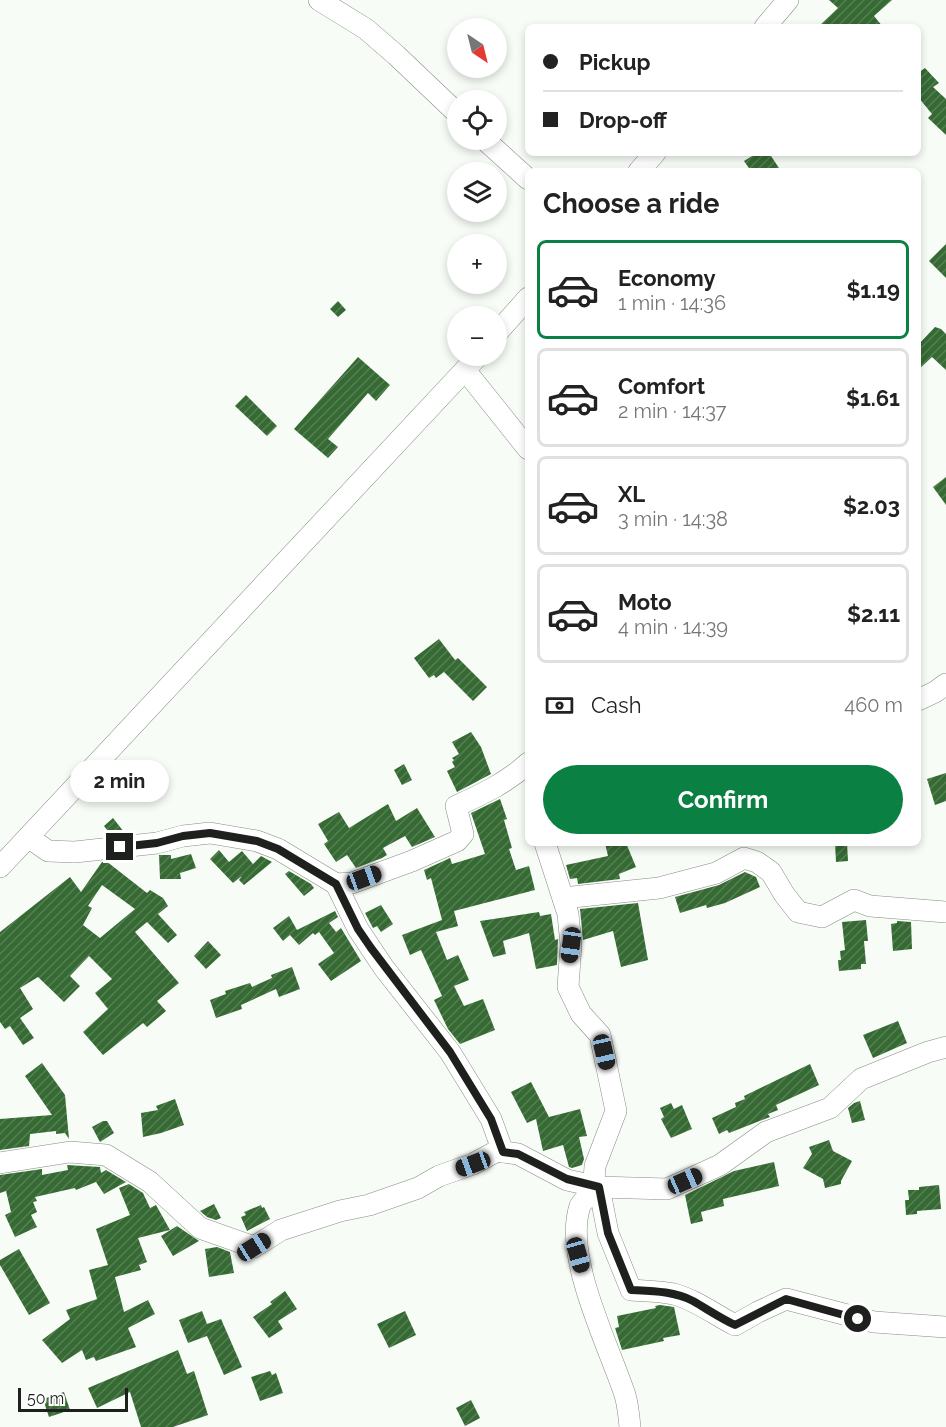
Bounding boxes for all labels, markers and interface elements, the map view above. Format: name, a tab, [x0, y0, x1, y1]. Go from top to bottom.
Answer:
north arrow	[447, 18, 507, 78]
map controls	[447, 18, 507, 366]
text: Pickup	[579, 49, 651, 75]
button: locate	[447, 90, 507, 150]
text: Drop-off	[579, 107, 667, 133]
button: layers	[447, 162, 507, 222]
text: Choose a ride	[543, 188, 719, 219]
button: +	[447, 234, 507, 294]
icon: car	[546, 263, 600, 317]
text: Economy	[618, 265, 716, 291]
text: $1.19	[846, 277, 900, 303]
text: 1 min · 14:36	[618, 291, 726, 315]
button: −	[447, 306, 507, 366]
icon: car	[546, 371, 600, 425]
text: Comfort	[618, 373, 705, 399]
text: $1.61	[846, 385, 900, 411]
text: 2 min · 14:37	[618, 399, 726, 423]
icon: car	[546, 479, 600, 533]
text: XL	[618, 481, 645, 507]
text: $2.03	[843, 493, 900, 519]
text: 3 min · 14:38	[618, 507, 728, 531]
icon: car	[546, 587, 600, 641]
text: Moto	[618, 589, 672, 615]
text: $2.11	[847, 601, 900, 627]
text: 4 min · 14:39	[618, 615, 728, 639]
icon: cash	[543, 689, 576, 722]
text: Cash	[591, 692, 642, 718]
text: 460 m	[844, 693, 903, 717]
callout: 2 min	[70, 760, 170, 802]
button: Confirm	[543, 765, 903, 834]
text: 2 min	[94, 769, 145, 793]
route end	[106, 833, 133, 860]
car	[344, 863, 384, 893]
car	[560, 926, 582, 964]
car	[591, 1032, 617, 1072]
car	[453, 1149, 493, 1179]
car	[665, 1165, 705, 1197]
car	[234, 1230, 274, 1264]
car	[564, 1235, 592, 1275]
route start	[844, 1305, 871, 1332]
scale bar	[18, 1385, 128, 1412]
text: 50 m	[27, 1389, 64, 1408]

